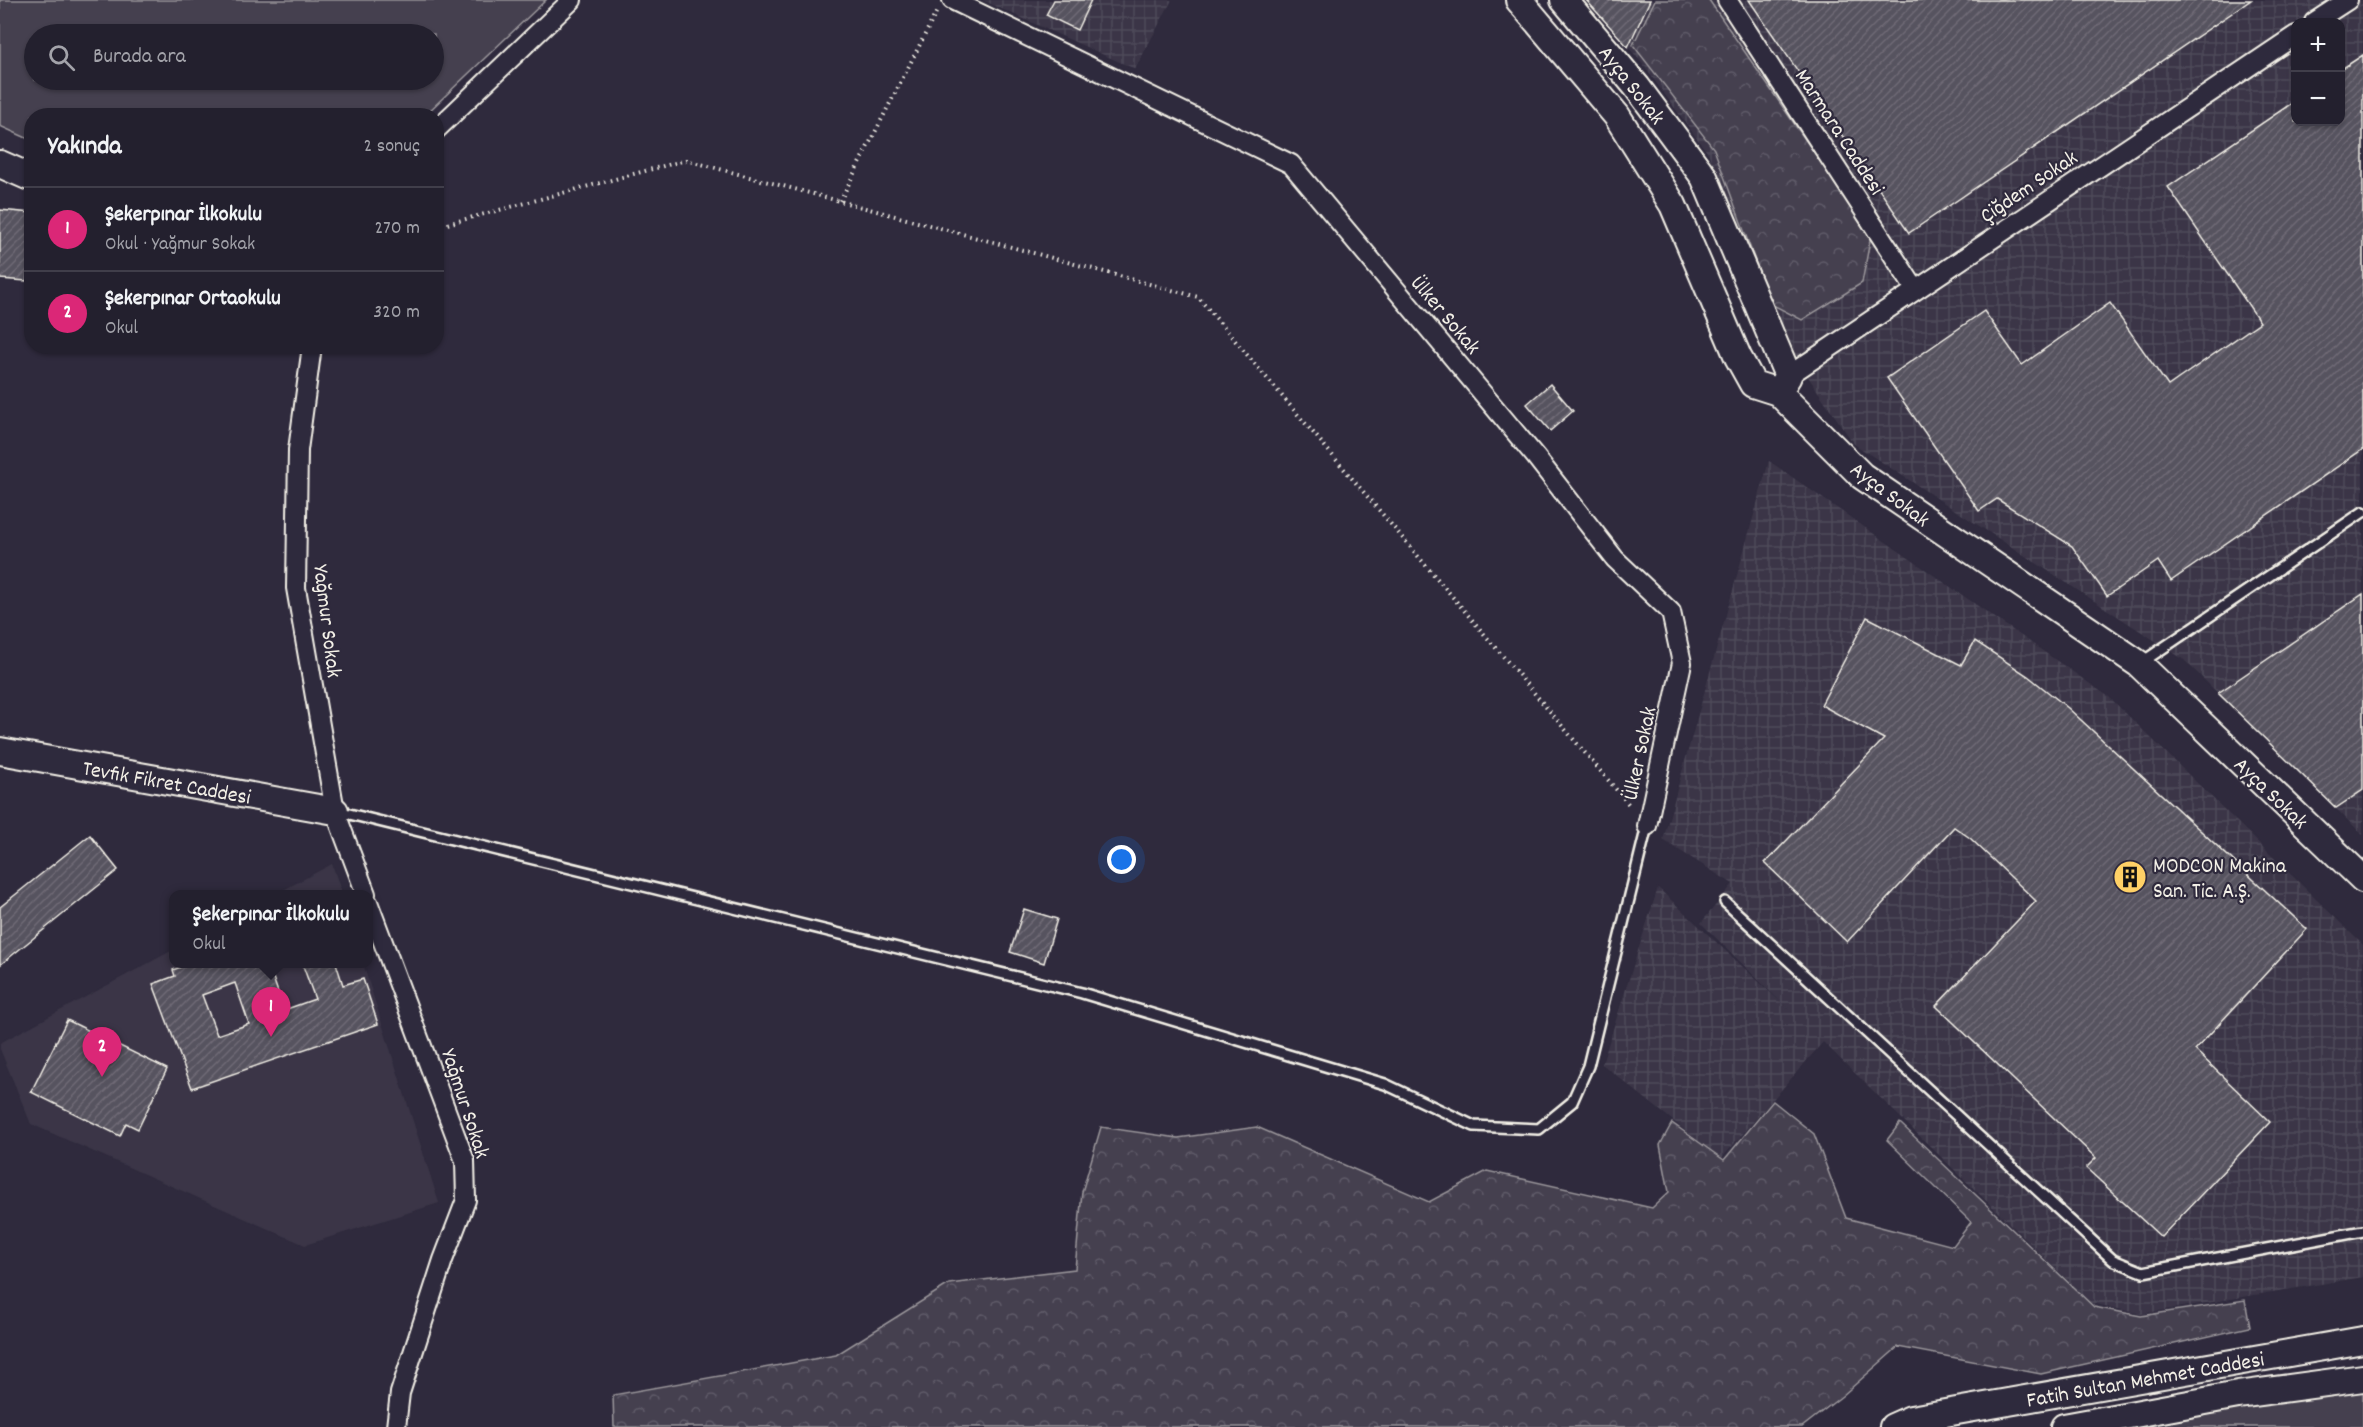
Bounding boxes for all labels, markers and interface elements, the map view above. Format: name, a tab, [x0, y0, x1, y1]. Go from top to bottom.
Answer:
map controls	[2291, 18, 2345, 126]
button: +	[2291, 18, 2345, 72]
search box	[24, 24, 444, 90]
street label: Ayça Sokak	[1589, 40, 1671, 132]
icon: search	[45, 41, 78, 74]
text: Burada ara	[93, 42, 186, 73]
street label: Marmara Caddesi	[1786, 64, 1891, 202]
button: −	[2291, 72, 2345, 126]
text: Yakında	[48, 129, 122, 166]
text: 2 sonuç	[363, 133, 420, 161]
street label: Çiğdem Sokak	[1975, 144, 2085, 232]
text: Şekerpınar İlkokulu	[105, 200, 262, 231]
text: 1	[65, 215, 70, 243]
text: 270 m	[374, 215, 420, 243]
text: Okul · Yağmur Sokak	[105, 231, 255, 259]
street label: Ülker Sokak	[1402, 270, 1487, 363]
text: Şekerpınar Ortaokulu	[105, 284, 281, 315]
text: 2	[63, 299, 72, 327]
text: 320 m	[373, 299, 420, 327]
text: Okul	[105, 315, 138, 343]
street label: Ayça Sokak	[1842, 455, 1935, 536]
street label: Yağmur Sokak	[303, 563, 348, 680]
street label: Ülker Sokak	[1616, 704, 1666, 803]
street label: Ayça Sokak	[2225, 751, 2314, 838]
street label: Tevfik Fikret Caddesi	[80, 754, 253, 815]
your location	[1107, 845, 1136, 874]
place label: MODCON Makina San. Tic. A.Ş.	[2153, 852, 2287, 908]
building icon: MODCON Makina San. Tic. A.Ş.	[2112, 859, 2148, 895]
popup	[169, 890, 373, 968]
text: Şekerpınar İlkokulu	[193, 900, 349, 931]
text: Okul	[193, 931, 226, 959]
pin: 1	[252, 988, 290, 1037]
pin: 2	[82, 1028, 122, 1077]
street label: Yağmur Sokak	[431, 1045, 496, 1163]
street label: Fatih Sultan Mehmet Caddesi	[2024, 1345, 2267, 1418]

